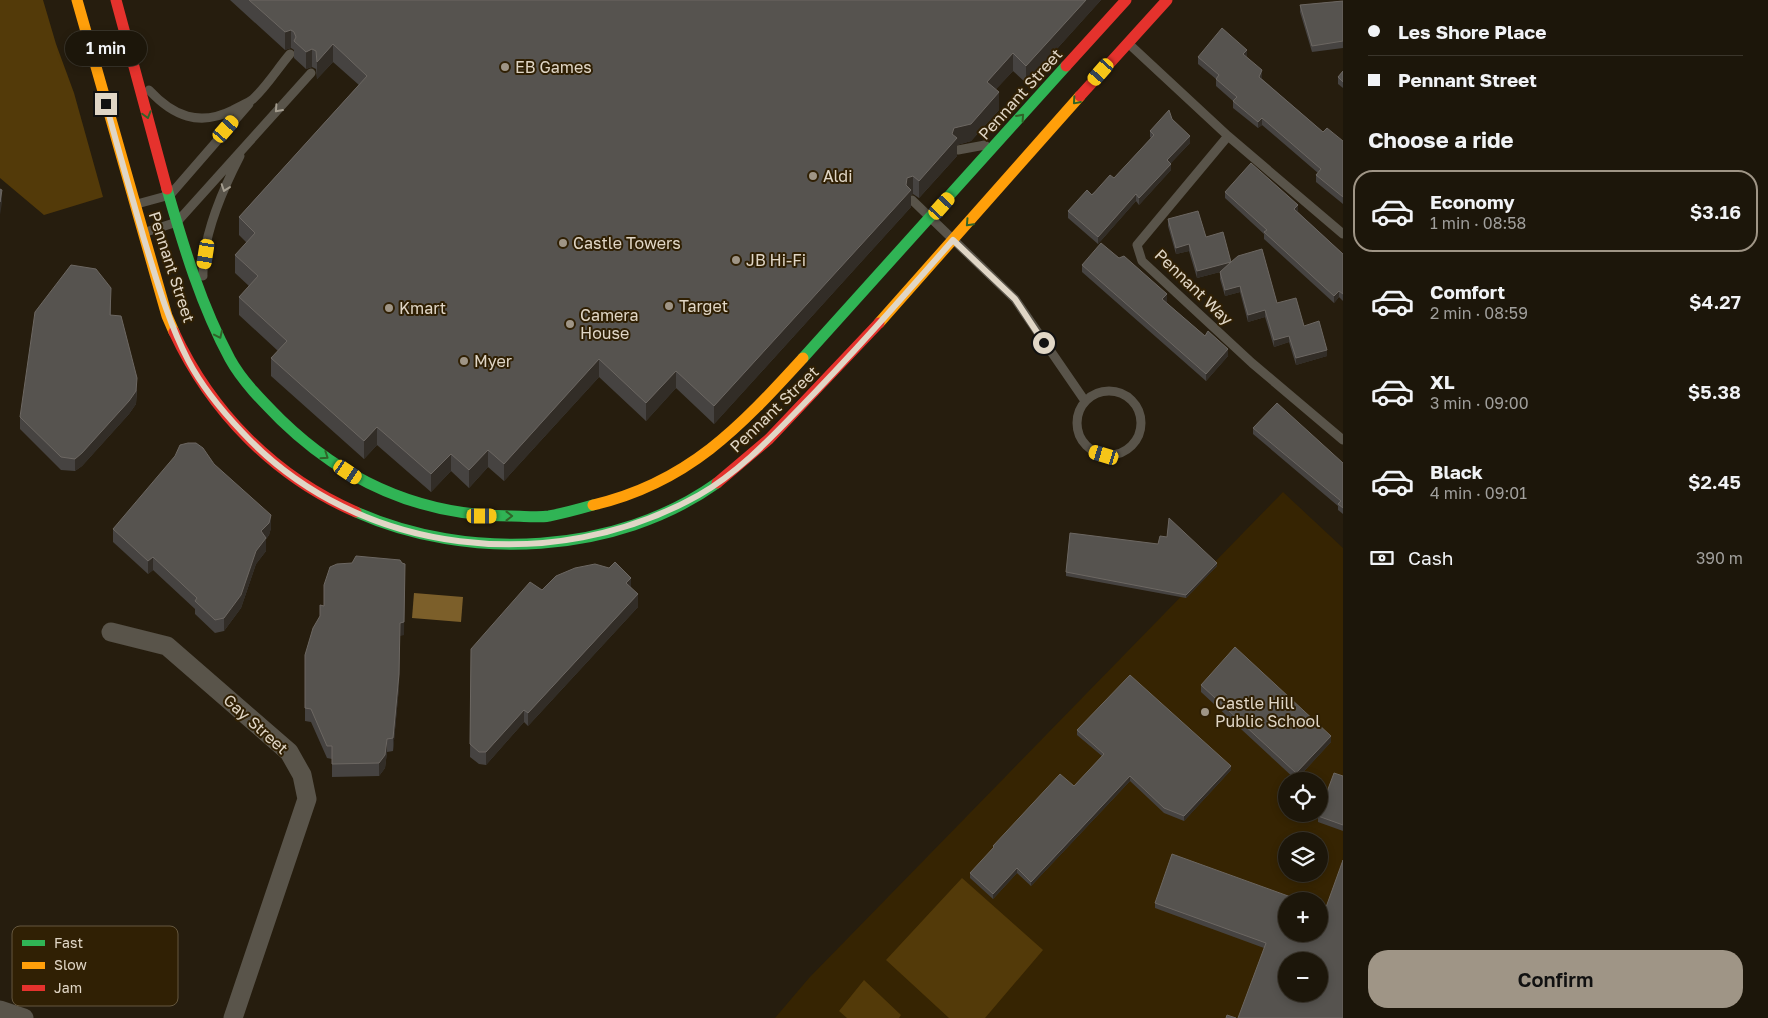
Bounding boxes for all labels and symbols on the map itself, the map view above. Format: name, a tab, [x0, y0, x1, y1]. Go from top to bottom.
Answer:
callout: 1 min	[65, 32, 147, 66]
street label: Pennant Street	[974, 44, 1066, 144]
car	[1085, 56, 1116, 88]
place label: EB Games	[515, 57, 592, 77]
marker: EB Games	[499, 61, 511, 73]
route end	[95, 93, 117, 115]
one-way arrow	[1073, 95, 1081, 104]
one-way arrow	[275, 104, 284, 113]
one-way arrow	[141, 110, 151, 118]
car	[210, 113, 241, 145]
one-way arrow	[1015, 114, 1024, 123]
place label: Aldi	[823, 166, 853, 186]
marker: Aldi	[807, 170, 819, 182]
one-way arrow	[221, 184, 231, 192]
car	[926, 190, 957, 222]
street label: Pennant Street	[145, 209, 199, 325]
one-way arrow	[965, 217, 974, 226]
place label: Castle Towers	[573, 233, 681, 253]
marker: Castle Towers	[557, 237, 569, 249]
car	[196, 238, 215, 270]
street label: Pennant Way	[1151, 245, 1237, 329]
place label: JB Hi-Fi	[746, 250, 806, 270]
marker: JB Hi-Fi	[730, 254, 742, 266]
place label: Target	[679, 296, 728, 316]
place label: Kmart	[399, 298, 446, 318]
marker: Target	[663, 300, 675, 312]
marker: Kmart	[383, 302, 395, 314]
place label: Camera House	[580, 305, 638, 343]
marker: Camera House	[564, 318, 576, 330]
one-way arrow	[213, 330, 223, 339]
route start	[1033, 332, 1055, 354]
place label: Myer	[474, 351, 512, 371]
marker: Myer	[458, 355, 470, 367]
street label: Pennant Street	[725, 362, 823, 456]
car	[1087, 443, 1120, 467]
one-way arrow	[319, 450, 328, 459]
car	[331, 457, 364, 487]
car	[467, 509, 497, 524]
one-way arrow	[505, 511, 513, 521]
street label: Gay Street	[219, 690, 293, 758]
place label: Castle Hill Public School	[1215, 693, 1320, 731]
marker: Castle Hill Public School	[1199, 706, 1211, 718]
legend	[12, 926, 178, 1006]
text: Fast	[54, 934, 83, 951]
text: Slow	[54, 956, 87, 973]
text: Jam	[54, 979, 82, 996]

